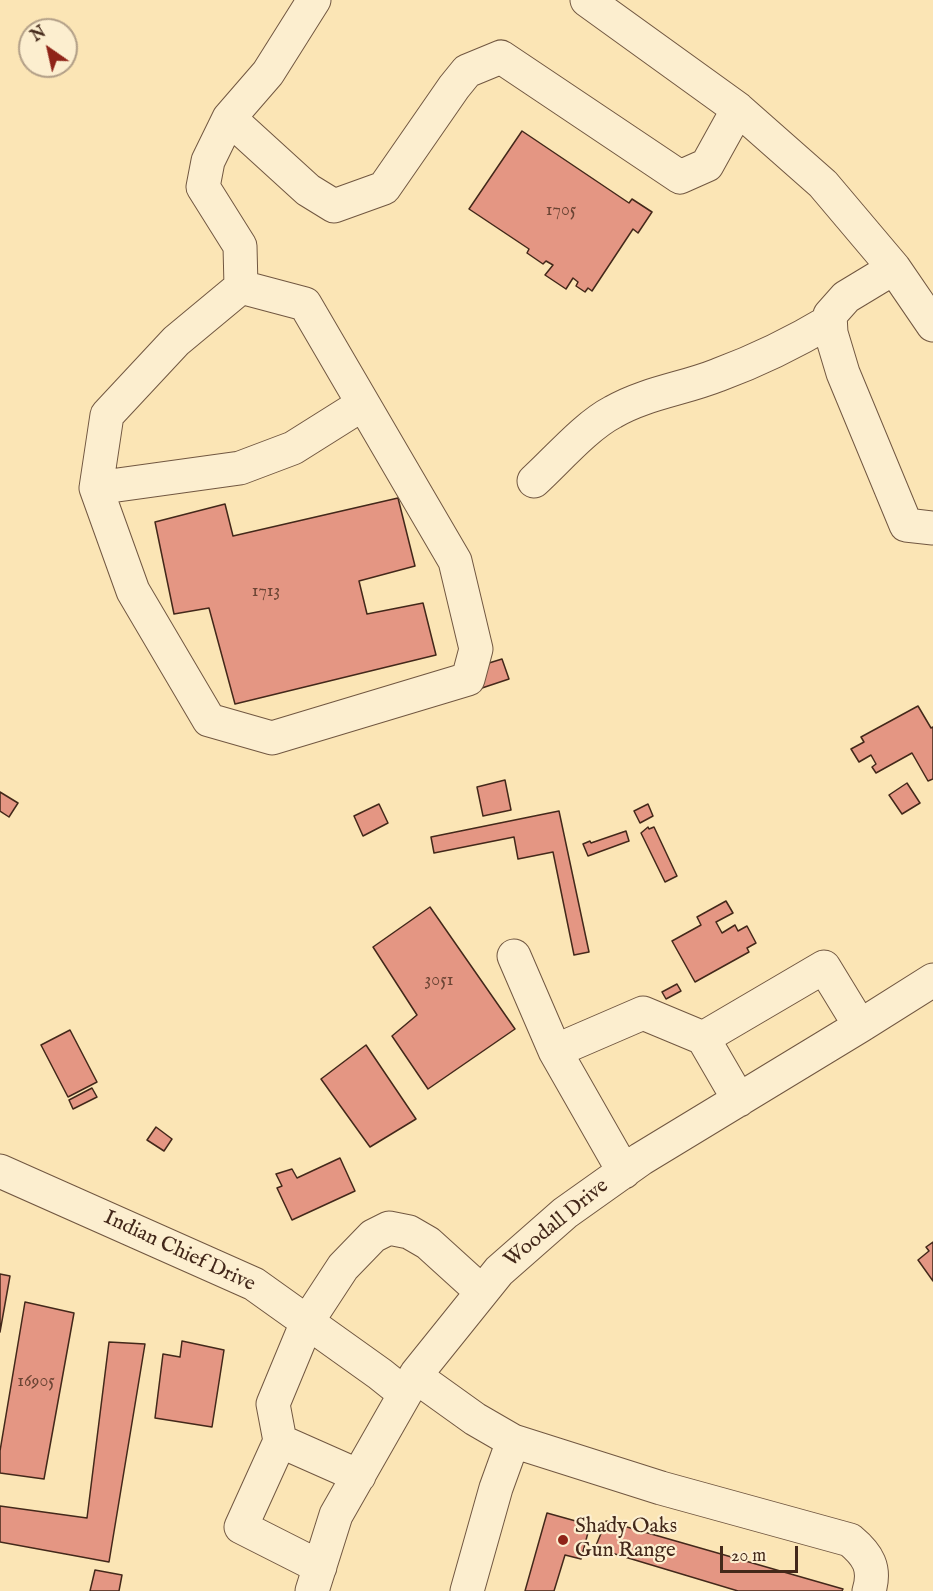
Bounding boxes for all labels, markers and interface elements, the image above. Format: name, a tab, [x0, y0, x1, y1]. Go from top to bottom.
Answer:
north arrow	[18, 18, 78, 78]
text: N	[28, 23, 50, 47]
house number: 1705	[546, 200, 576, 222]
house number: 1713	[252, 581, 280, 603]
house number: 3051	[425, 970, 453, 992]
street label: Woodall Drive	[500, 1174, 614, 1274]
street label: Indian Chief Drive	[99, 1206, 259, 1298]
house number: 16905	[17, 1371, 55, 1393]
place label: Shady Oaks Gun Range	[575, 1515, 677, 1565]
marker: Shady Oaks Gun Range	[556, 1533, 570, 1547]
scale bar	[723, 1534, 801, 1572]
text: 20 m	[731, 1545, 766, 1568]

